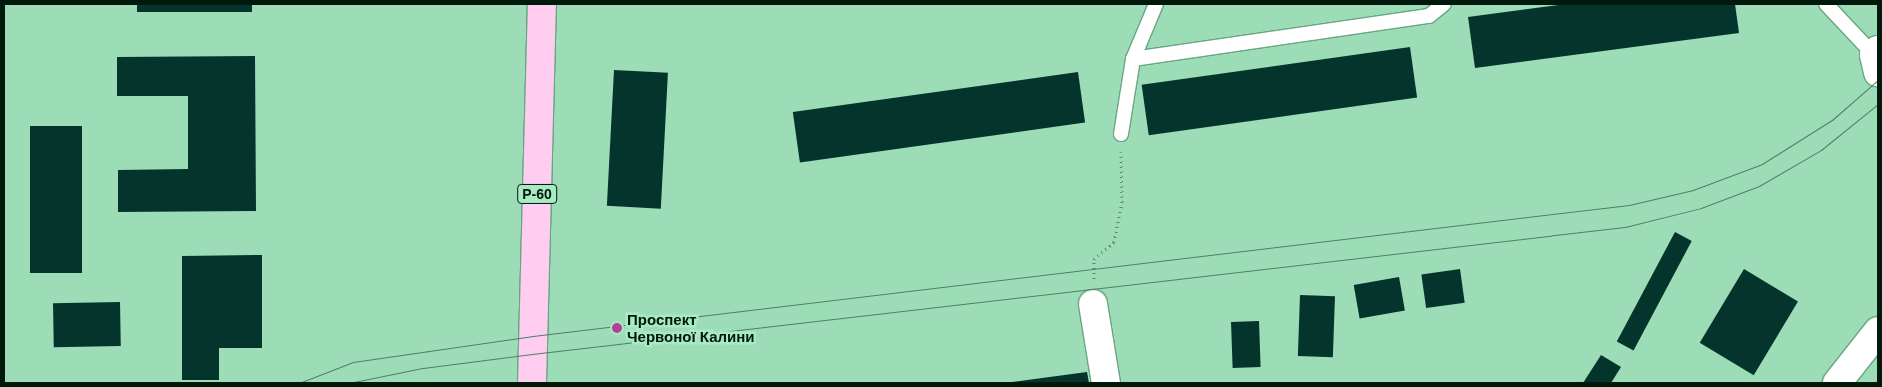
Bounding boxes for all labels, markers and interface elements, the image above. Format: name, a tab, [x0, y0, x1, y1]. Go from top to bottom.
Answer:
road number: Р-60	[517, 182, 557, 205]
place label: Проспект Червоної Калини	[627, 310, 755, 345]
marker: Проспект Червоної Калини	[611, 322, 623, 334]

